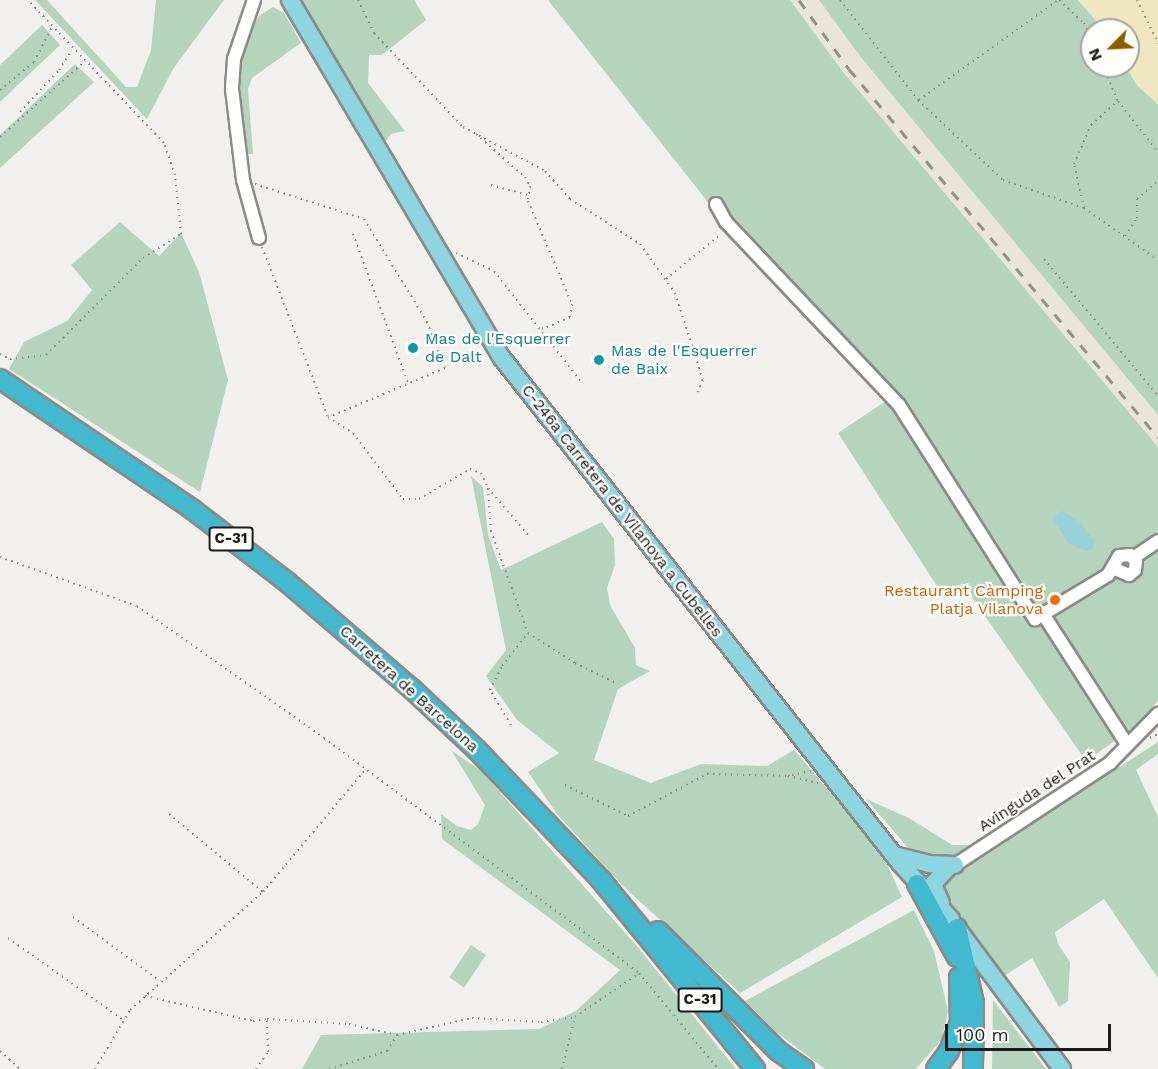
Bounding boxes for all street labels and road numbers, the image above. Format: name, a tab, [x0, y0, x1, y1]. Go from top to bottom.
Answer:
street label: C-246a Carretera de Vilanova a Cubelles	[517, 380, 727, 642]
road number: C-31	[208, 527, 254, 551]
street label: Carretera de Barcelona	[335, 621, 483, 757]
street label: Avinguda del Prat	[975, 746, 1099, 836]
road number: C-31	[678, 988, 722, 1012]

